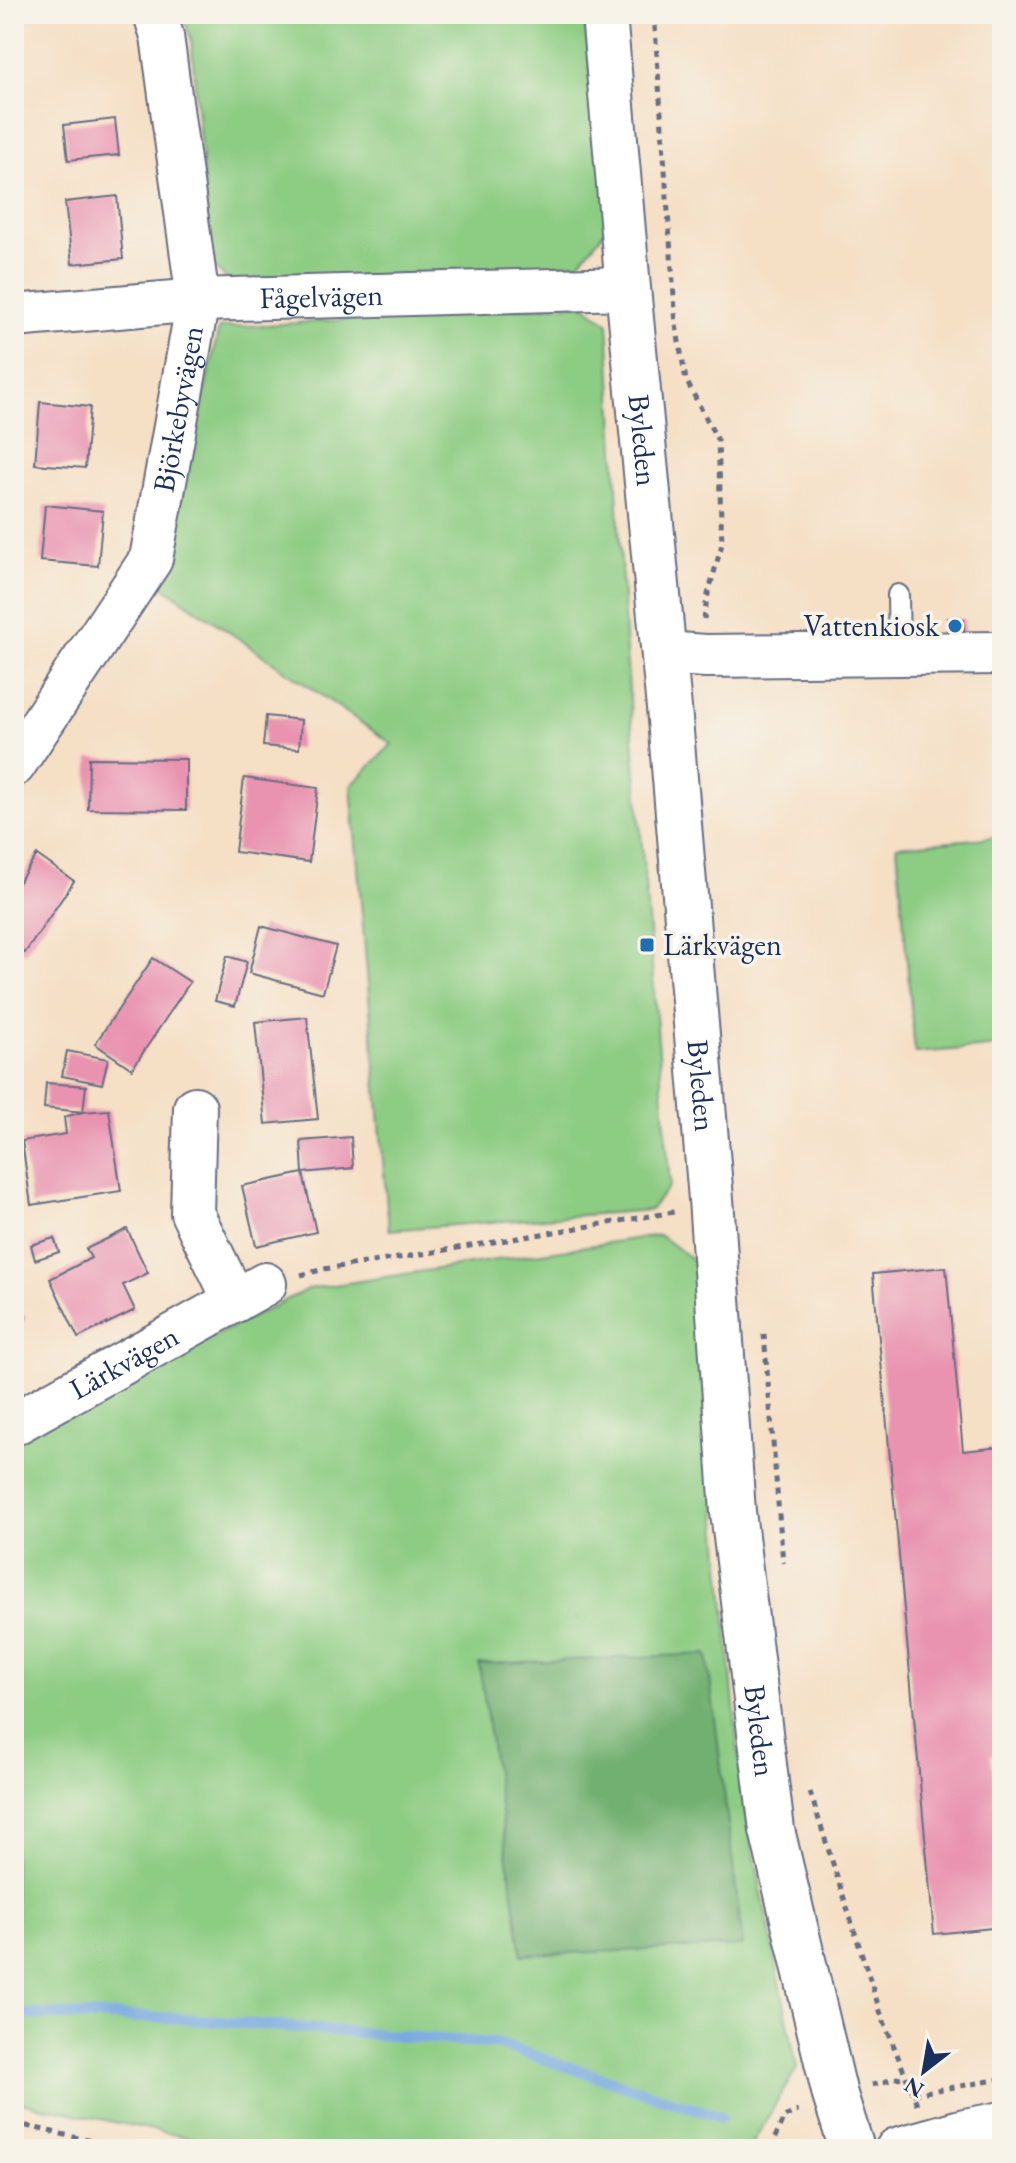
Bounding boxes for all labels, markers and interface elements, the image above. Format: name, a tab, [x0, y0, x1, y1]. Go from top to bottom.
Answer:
street label: Fågelvägen	[259, 275, 384, 317]
street label: Björkebyvägen	[144, 322, 212, 495]
street label: Byleden	[619, 392, 667, 488]
place label: Vattenkiosk	[803, 606, 940, 645]
marker: Vattenkiosk	[946, 617, 964, 635]
place label: Lärkvägen	[663, 925, 782, 964]
marker: Lärkvägen	[638, 936, 656, 954]
street label: Byleden	[678, 1038, 725, 1133]
street label: Lärkvägen	[62, 1316, 185, 1408]
street label: Byleden	[735, 1683, 785, 1779]
north arrow	[884, 2031, 964, 2111]
text: N	[899, 2071, 929, 2105]

